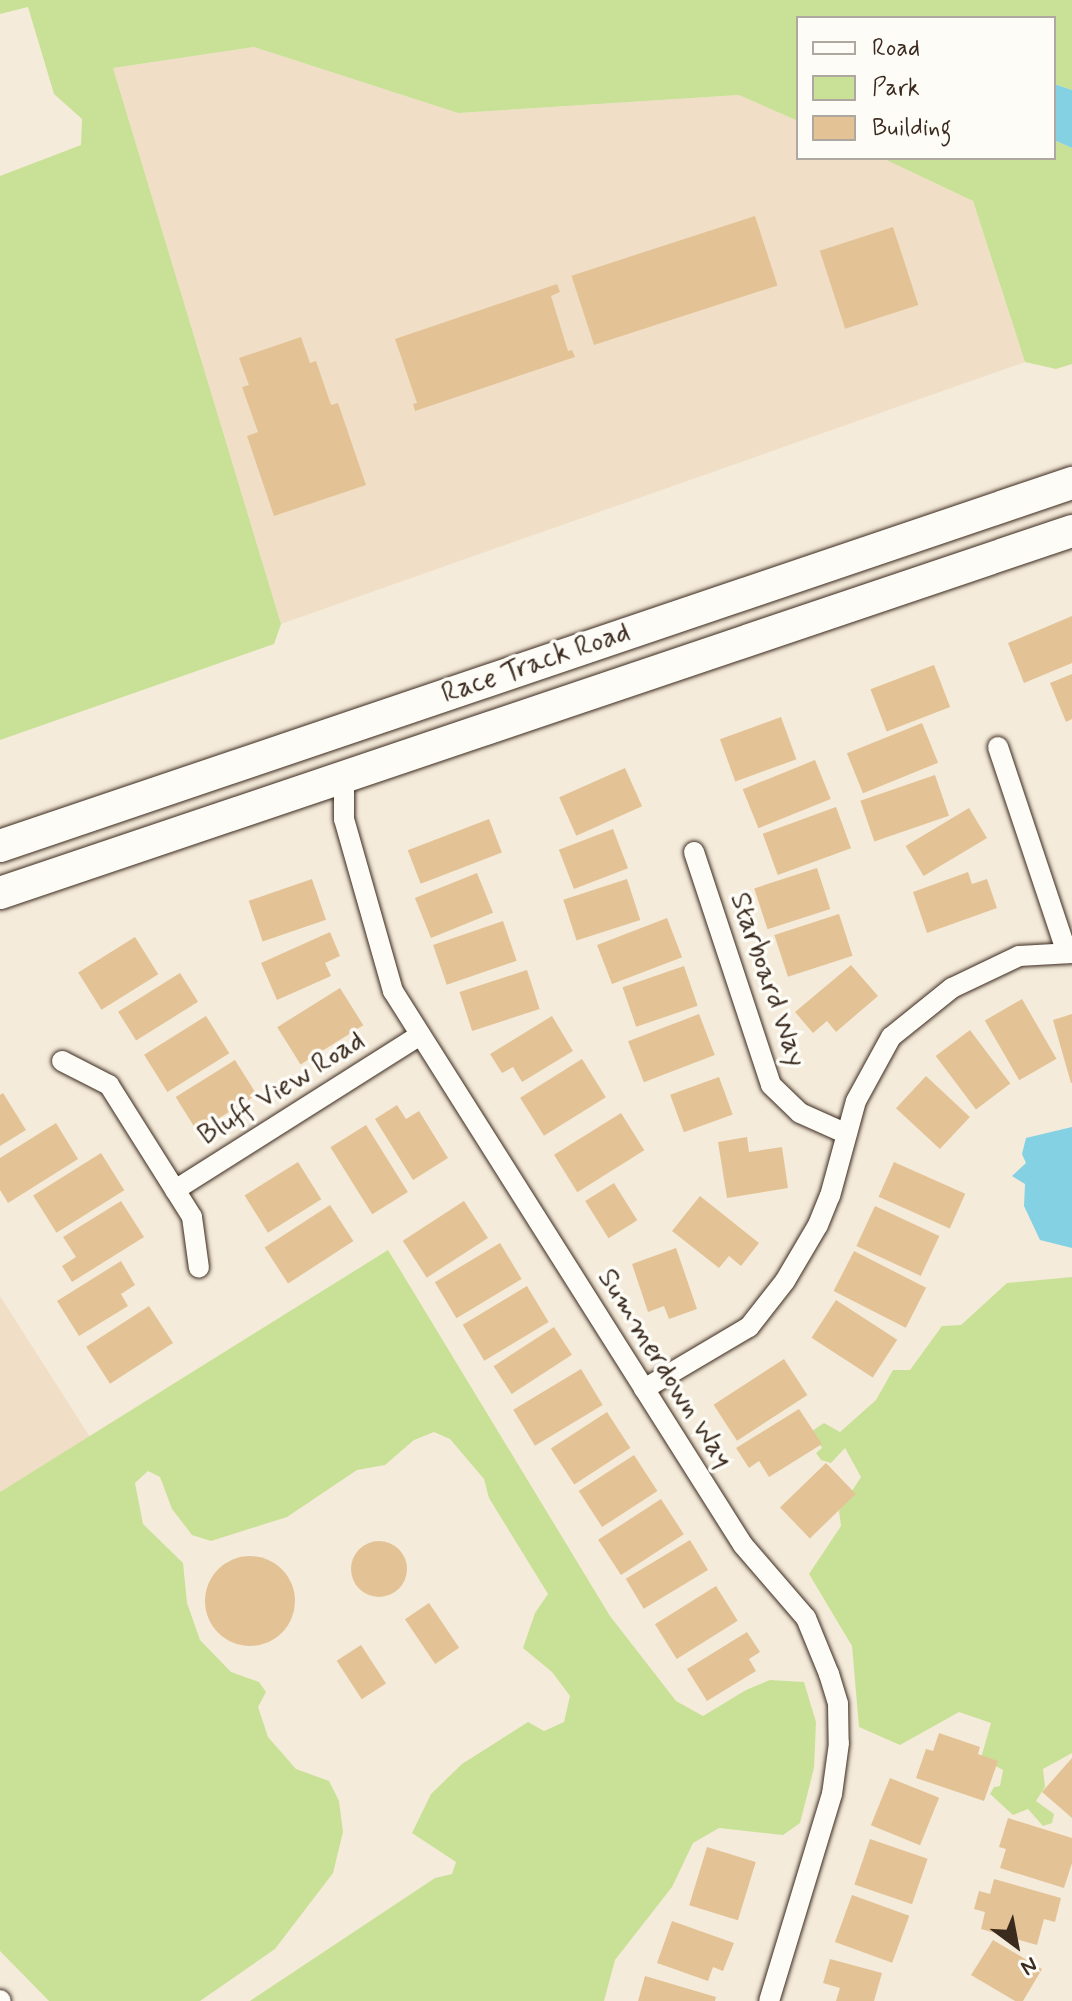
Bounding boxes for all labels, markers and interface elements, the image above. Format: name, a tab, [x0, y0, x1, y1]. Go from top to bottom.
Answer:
legend	[796, 16, 1056, 160]
text: Road	[872, 33, 920, 64]
text: Park	[872, 73, 920, 104]
text: Building	[872, 113, 952, 144]
street label: Race Track Road	[440, 617, 632, 711]
street label: Starboard Way	[721, 888, 813, 1072]
street label: Bluff View Road	[194, 1025, 370, 1153]
street label: Summerdown Way	[588, 1262, 740, 1476]
north arrow	[976, 1905, 1056, 1985]
text: N	[1015, 1950, 1042, 1981]

